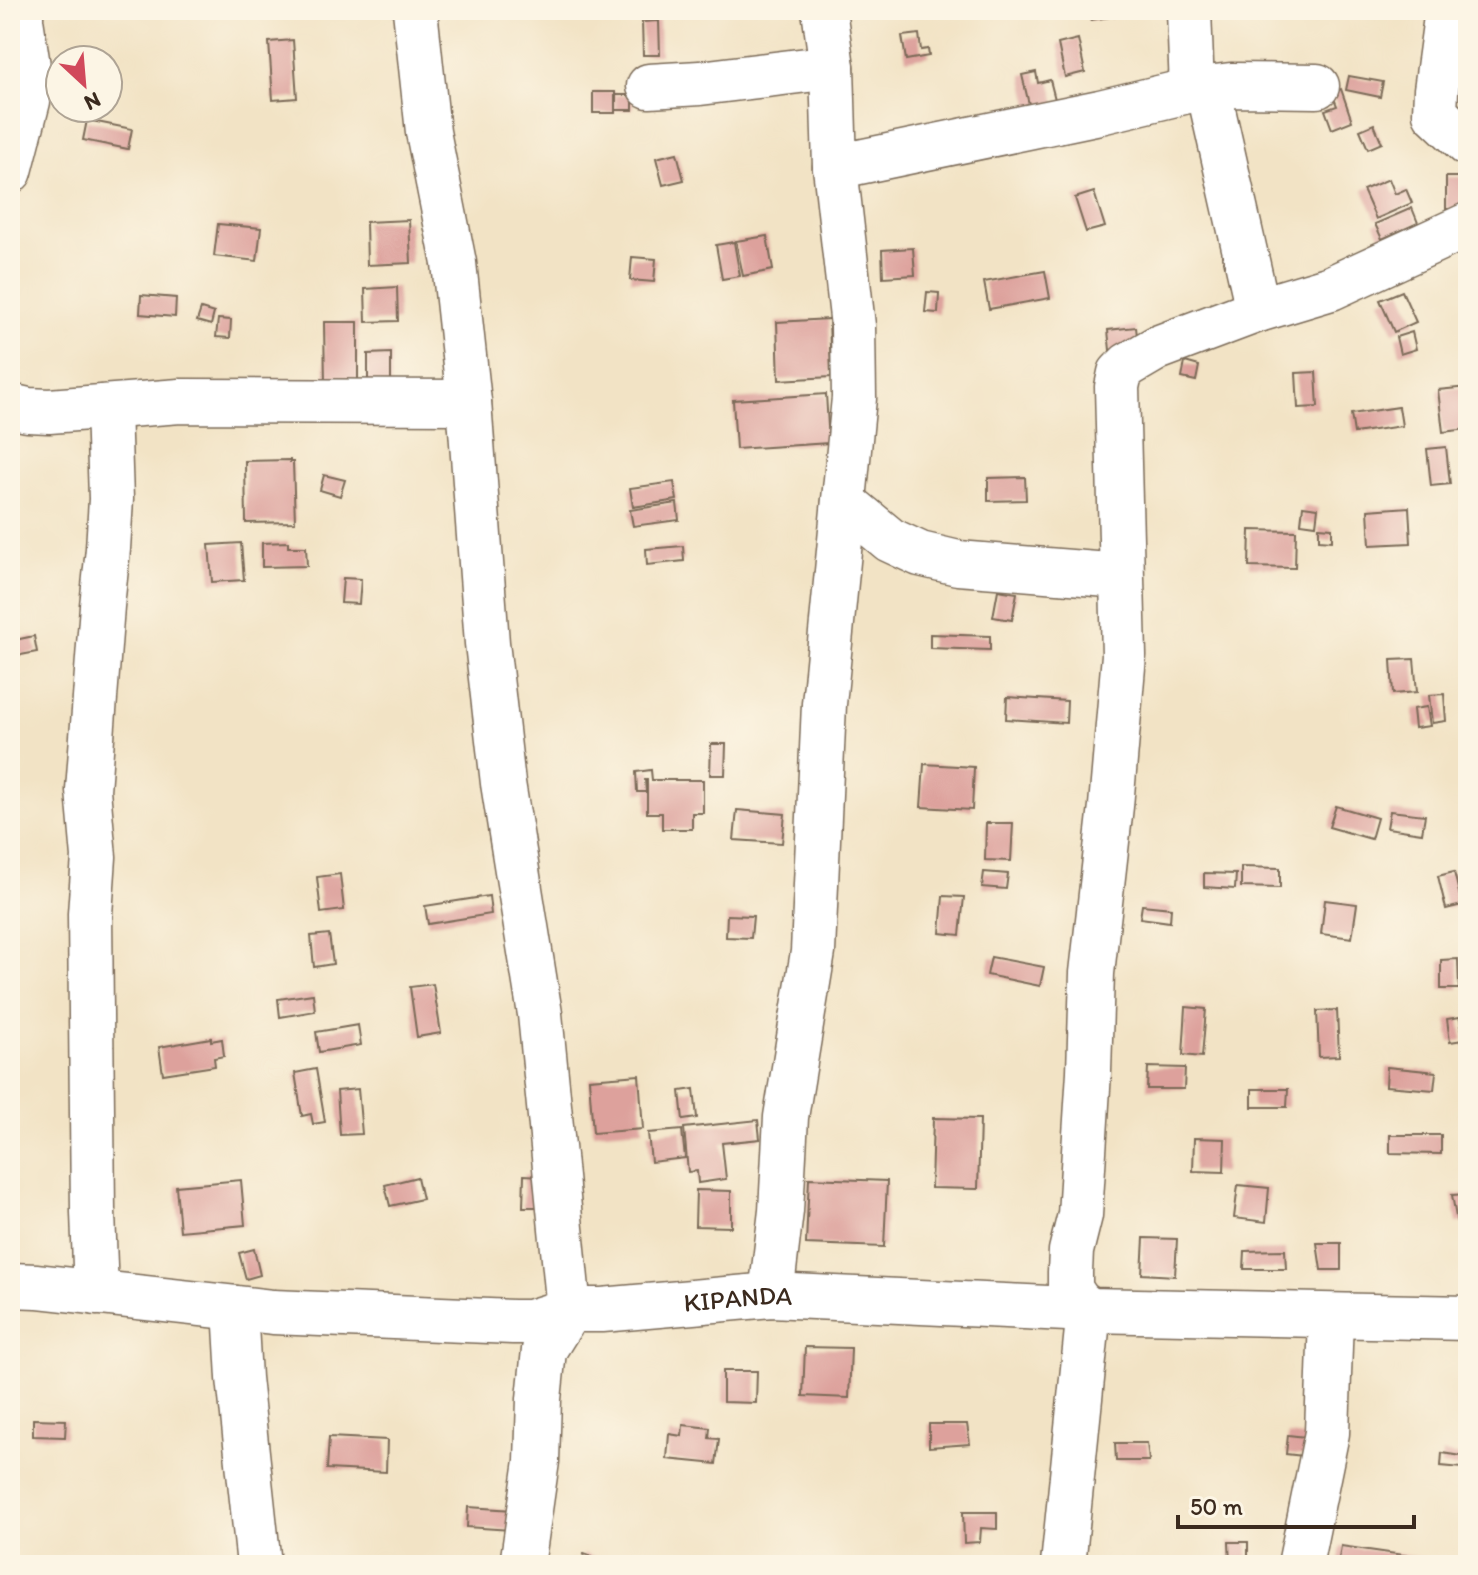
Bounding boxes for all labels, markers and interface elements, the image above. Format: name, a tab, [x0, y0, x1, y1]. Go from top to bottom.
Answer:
north arrow	[44, 44, 124, 124]
text: N	[80, 86, 105, 117]
street label: KIPANDA	[682, 1279, 794, 1319]
scale bar	[1178, 1479, 1414, 1529]
text: 50 m	[1190, 1492, 1243, 1521]

